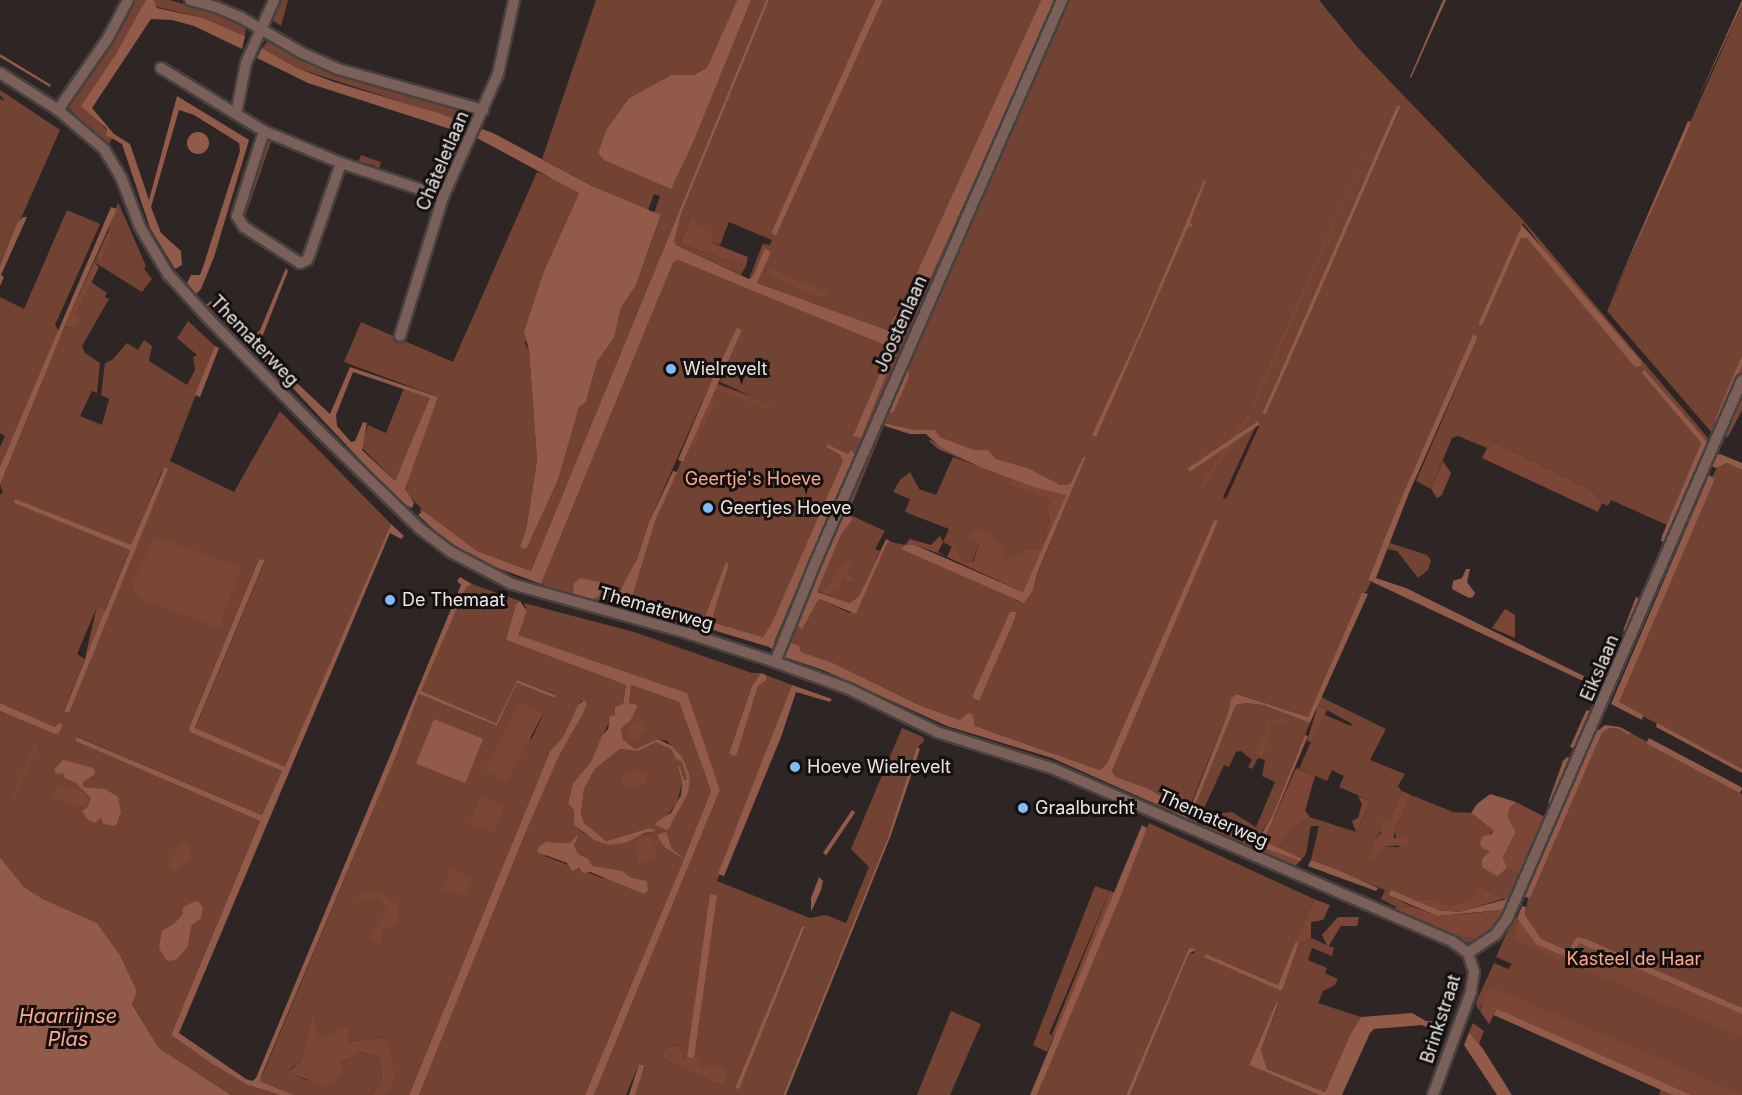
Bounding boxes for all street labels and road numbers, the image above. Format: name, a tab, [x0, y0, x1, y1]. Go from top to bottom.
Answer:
street label: Châteletlaan	[412, 108, 474, 214]
street label: Joostenlaan	[870, 272, 932, 376]
street label: Thematerweg	[205, 291, 303, 391]
street label: Thematerweg	[596, 582, 716, 636]
street label: Eikslaan	[1576, 632, 1624, 704]
street label: Thematerweg	[1155, 785, 1271, 853]
street label: Brinkstraat	[1417, 972, 1465, 1066]

